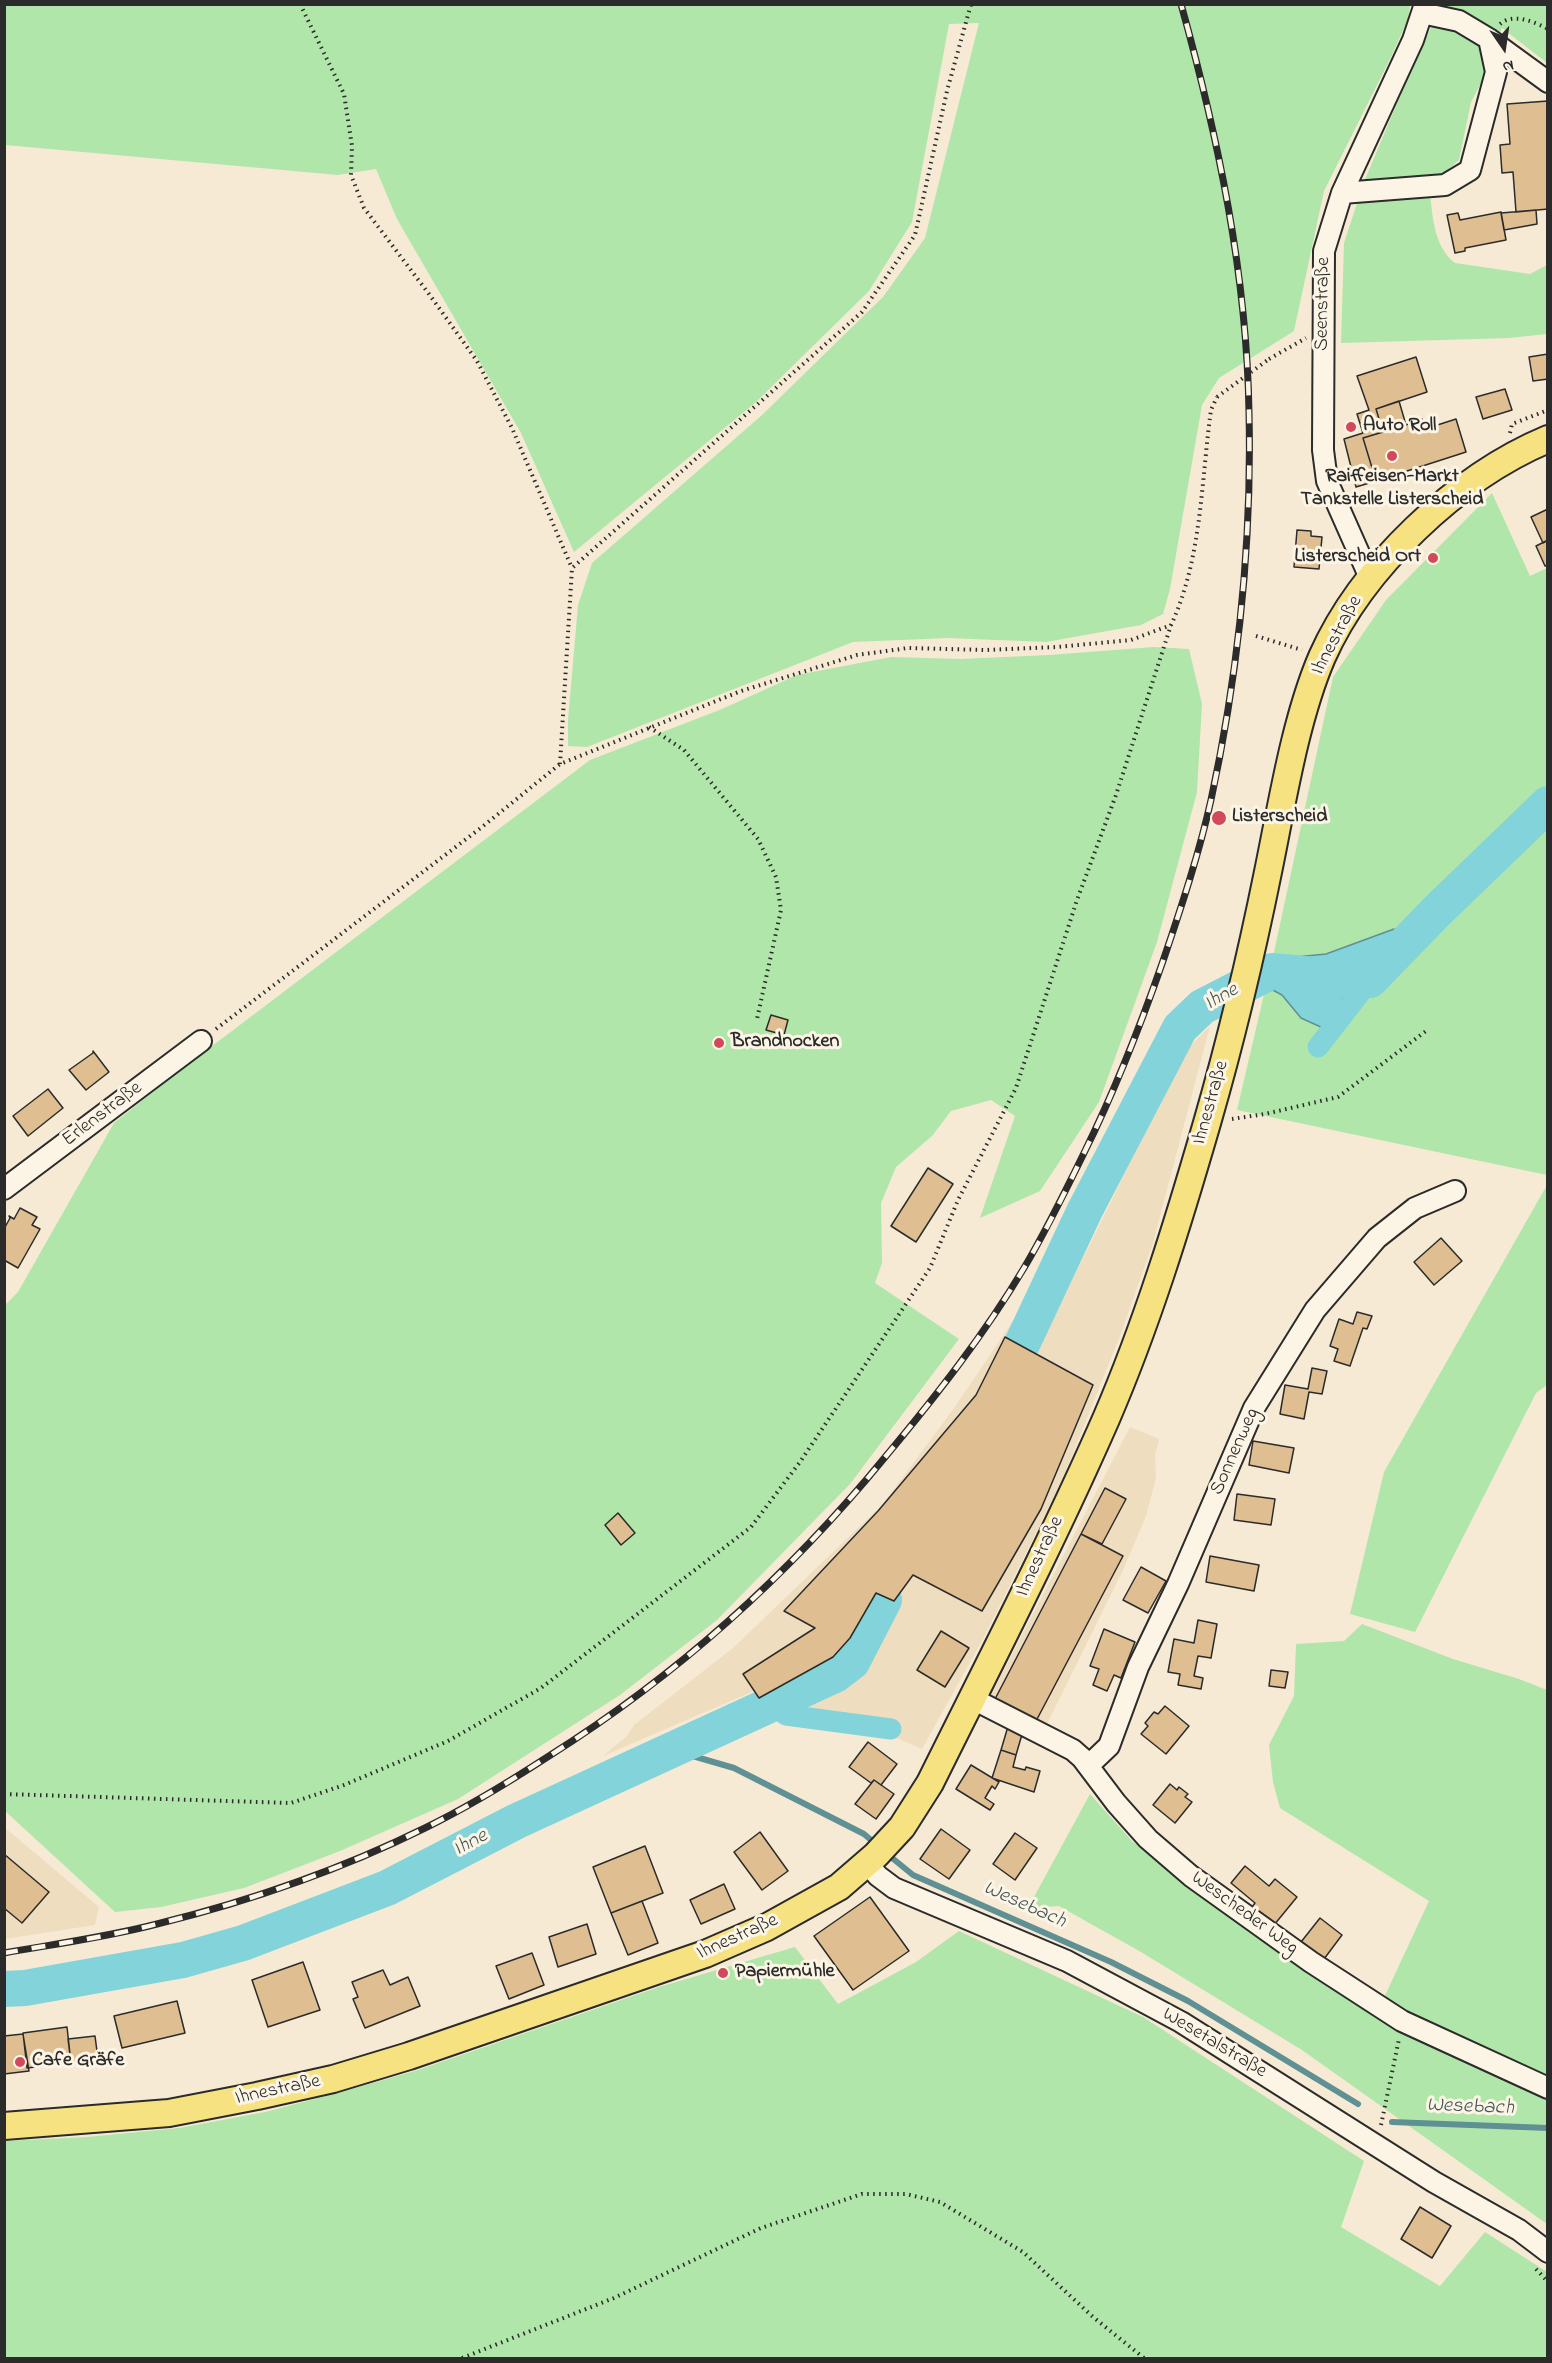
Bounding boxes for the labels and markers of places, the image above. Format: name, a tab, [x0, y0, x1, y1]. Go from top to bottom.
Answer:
place label: Auto Roll	[1363, 415, 1436, 439]
marker: Auto Roll	[1344, 420, 1358, 434]
marker: Raiffeisen-Markt Tankstelle Listerscheid	[1385, 449, 1399, 463]
place label: Raiffeisen-Markt Tankstelle Listerscheid	[1301, 466, 1483, 513]
place label: Listerscheid Ort	[1295, 546, 1421, 570]
marker: Listerscheid Ort	[1426, 551, 1440, 565]
place label: Listerscheid	[1232, 806, 1327, 830]
marker: Listerscheid	[1210, 809, 1228, 827]
place label: Brandnocken	[731, 1031, 839, 1055]
marker: Brandnocken	[712, 1036, 726, 1050]
place label: Papiermühle	[735, 1961, 835, 1985]
marker: Papiermühle	[716, 1966, 730, 1980]
place label: Cafe Gräfe	[32, 2050, 124, 2074]
marker: Cafe Gräfe	[13, 2055, 27, 2069]

